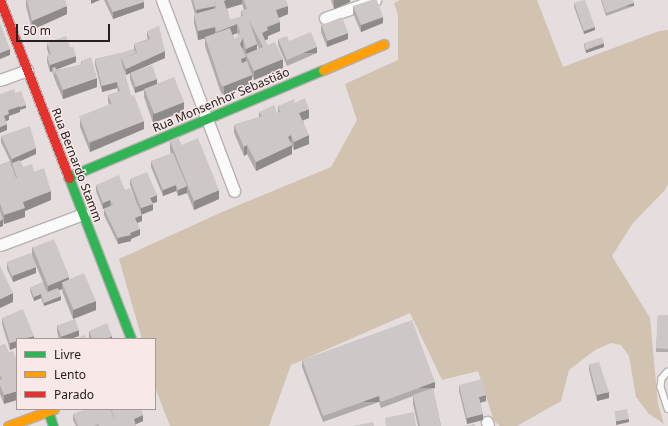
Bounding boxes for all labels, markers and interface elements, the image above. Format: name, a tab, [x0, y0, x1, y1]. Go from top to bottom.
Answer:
scale bar	[18, 16, 112, 42]
text: 50 m	[23, 22, 51, 39]
street label: Rua Monsenhor Sebastião	[150, 65, 292, 135]
street label: Rua Bernardo Stamm	[49, 106, 105, 224]
legend	[16, 338, 156, 410]
text: Livre	[54, 346, 81, 363]
text: Lento	[54, 366, 86, 383]
text: Parado	[54, 386, 94, 403]

